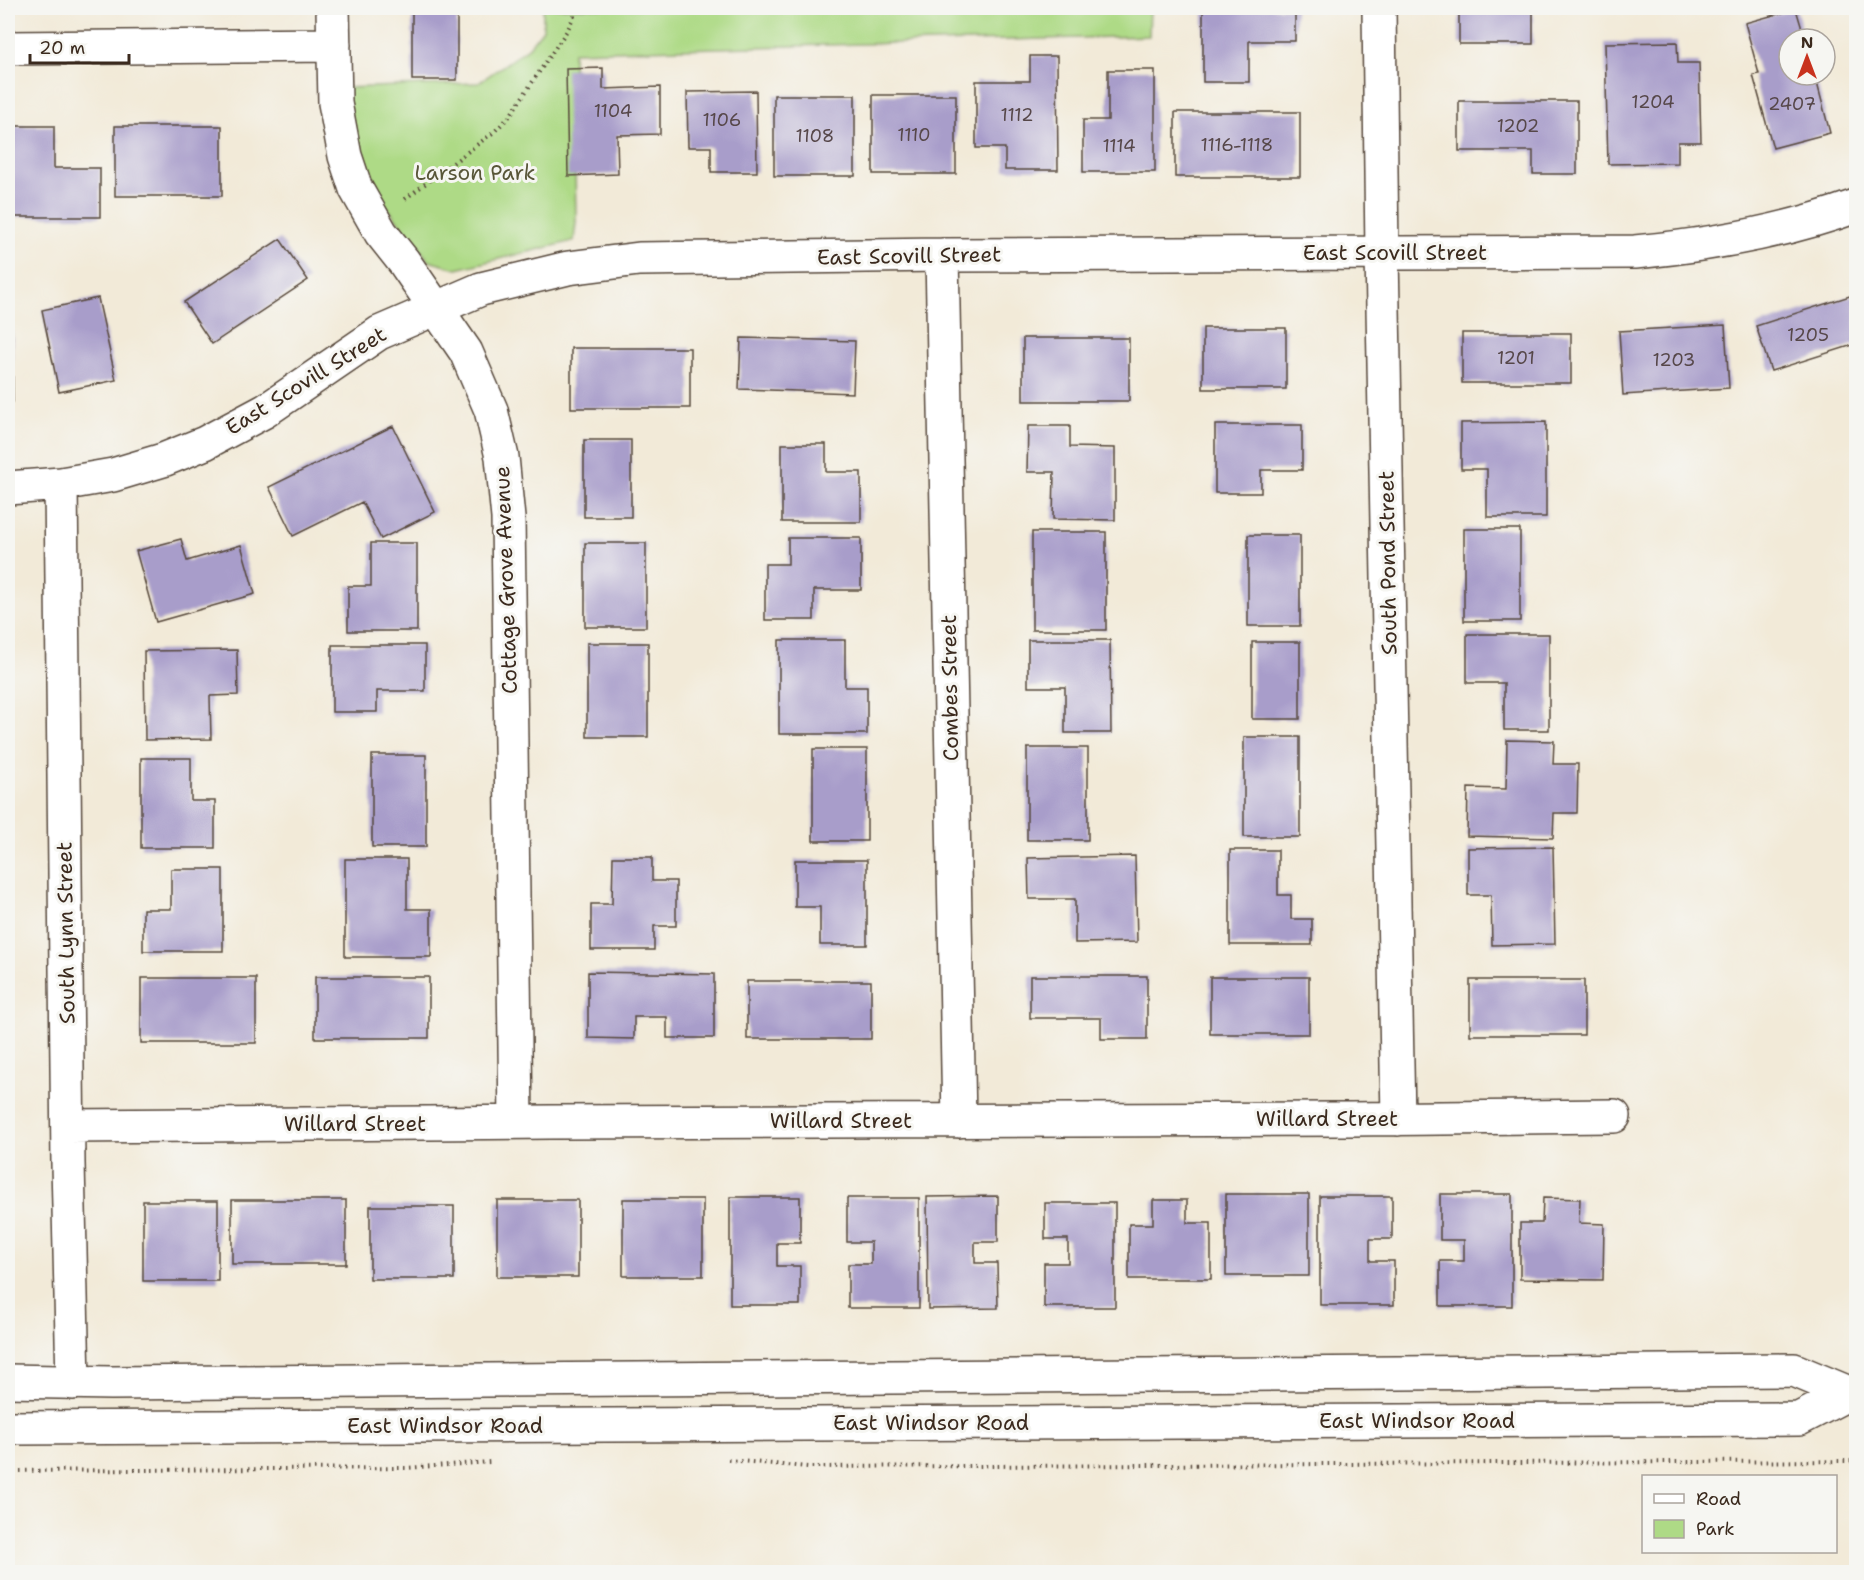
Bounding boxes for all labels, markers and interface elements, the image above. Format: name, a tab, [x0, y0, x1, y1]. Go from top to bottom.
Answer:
scale bar	[30, 27, 129, 65]
north arrow	[1777, 27, 1837, 87]
text: N	[1801, 32, 1813, 53]
text: 20 m	[39, 36, 85, 60]
house number: 1204	[1631, 90, 1675, 114]
house number: 2407	[1768, 92, 1816, 116]
house number: 1104	[594, 99, 632, 123]
house number: 1112	[1000, 103, 1034, 127]
house number: 1106	[703, 108, 741, 132]
house number: 1202	[1497, 114, 1539, 138]
house number: 1110	[897, 123, 931, 147]
house number: 1108	[796, 124, 834, 148]
house number: 1116-1118	[1201, 133, 1273, 157]
house number: 1114	[1102, 134, 1136, 158]
park label: Larson Park	[415, 159, 535, 187]
street label: East Scovill Street	[1303, 239, 1487, 267]
street label: East Scovill Street	[817, 240, 1001, 272]
street label: East Scovill Street	[220, 320, 392, 442]
house number: 1205	[1787, 323, 1829, 347]
house number: 1201	[1497, 346, 1535, 370]
house number: 1203	[1653, 348, 1695, 372]
street label: Cottage Grove Avenue	[488, 465, 524, 695]
street label: South Pond Street	[1372, 471, 1404, 655]
street label: Combes Street	[935, 615, 965, 761]
street label: South Lynn Street	[50, 842, 82, 1024]
street label: Willard Street	[1256, 1105, 1398, 1133]
street label: Willard Street	[770, 1107, 912, 1135]
street label: Willard Street	[284, 1110, 426, 1138]
street label: East Windsor Road	[1319, 1407, 1515, 1435]
street label: East Windsor Road	[833, 1409, 1029, 1437]
street label: East Windsor Road	[347, 1412, 543, 1440]
legend	[1642, 1475, 1837, 1553]
text: Road	[1696, 1487, 1741, 1511]
text: Park	[1696, 1517, 1735, 1541]

